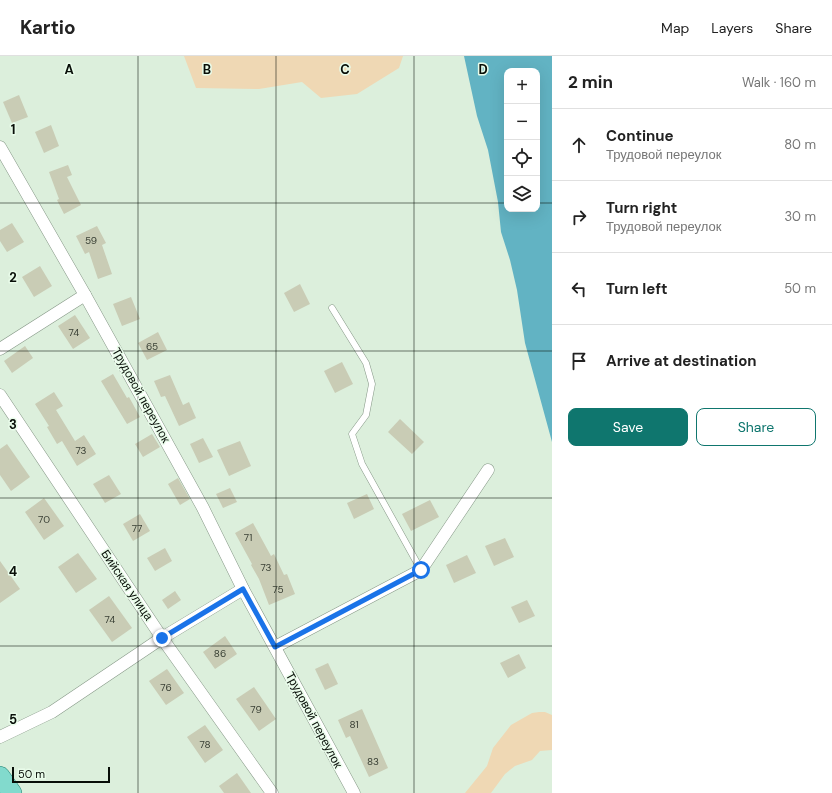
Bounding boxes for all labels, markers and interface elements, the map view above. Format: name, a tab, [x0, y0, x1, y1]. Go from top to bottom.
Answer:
text: Kartio	[20, 15, 76, 40]
text: Map	[661, 19, 689, 37]
text: Layers	[711, 19, 753, 37]
text: Share	[775, 19, 812, 37]
text: A	[64, 61, 74, 78]
text: B	[203, 61, 211, 78]
text: C	[340, 61, 350, 78]
text: D	[478, 61, 488, 78]
map controls	[504, 68, 540, 212]
button: +	[504, 68, 540, 104]
text: 2 min	[568, 71, 613, 93]
text: Walk · 160 m	[742, 74, 816, 91]
button: −	[504, 104, 540, 140]
text: 1	[11, 121, 15, 138]
text: Continue	[606, 126, 674, 146]
icon: ahead	[568, 134, 590, 156]
text: 80 m	[784, 136, 816, 153]
button: locate	[504, 140, 540, 176]
text: Трудовой переулок	[606, 146, 721, 163]
button: layers	[504, 176, 540, 212]
text: Turn right	[606, 198, 677, 218]
icon: right	[568, 206, 590, 228]
text: 30 m	[784, 208, 816, 225]
text: Трудовой переулок	[606, 218, 721, 235]
house number: 59	[85, 234, 97, 247]
text: 2	[9, 269, 17, 286]
icon: left	[568, 278, 590, 300]
text: Turn left	[606, 279, 667, 299]
text: 50 m	[784, 280, 816, 297]
house number: 74	[69, 326, 79, 339]
house number: 65	[146, 340, 158, 353]
street label: Трудовой переулок	[108, 345, 174, 446]
icon: arrive	[568, 350, 590, 372]
text: Arrive at destination	[606, 351, 757, 371]
button: Save	[568, 408, 688, 446]
button: Share	[696, 408, 816, 446]
text: 3	[9, 416, 17, 433]
house number: 73	[76, 444, 87, 457]
house number: 70	[38, 513, 50, 526]
house number: 77	[132, 522, 142, 535]
house number: 71	[244, 531, 252, 544]
street label: Бийская улица	[97, 546, 157, 624]
house number: 73	[261, 561, 272, 574]
route start	[412, 561, 430, 579]
text: 4	[9, 563, 17, 580]
house number: 75	[272, 583, 284, 596]
house number: 74	[105, 613, 115, 626]
route end	[153, 629, 171, 647]
house number: 86	[214, 647, 226, 660]
street label: Трудовой переулок	[282, 669, 346, 771]
house number: 76	[160, 681, 172, 694]
house number: 79	[250, 703, 262, 716]
text: 5	[9, 711, 17, 728]
house number: 81	[350, 718, 359, 731]
house number: 78	[199, 738, 211, 751]
house number: 83	[367, 755, 379, 768]
scale bar	[12, 765, 110, 784]
text: 50 m	[18, 767, 45, 781]

